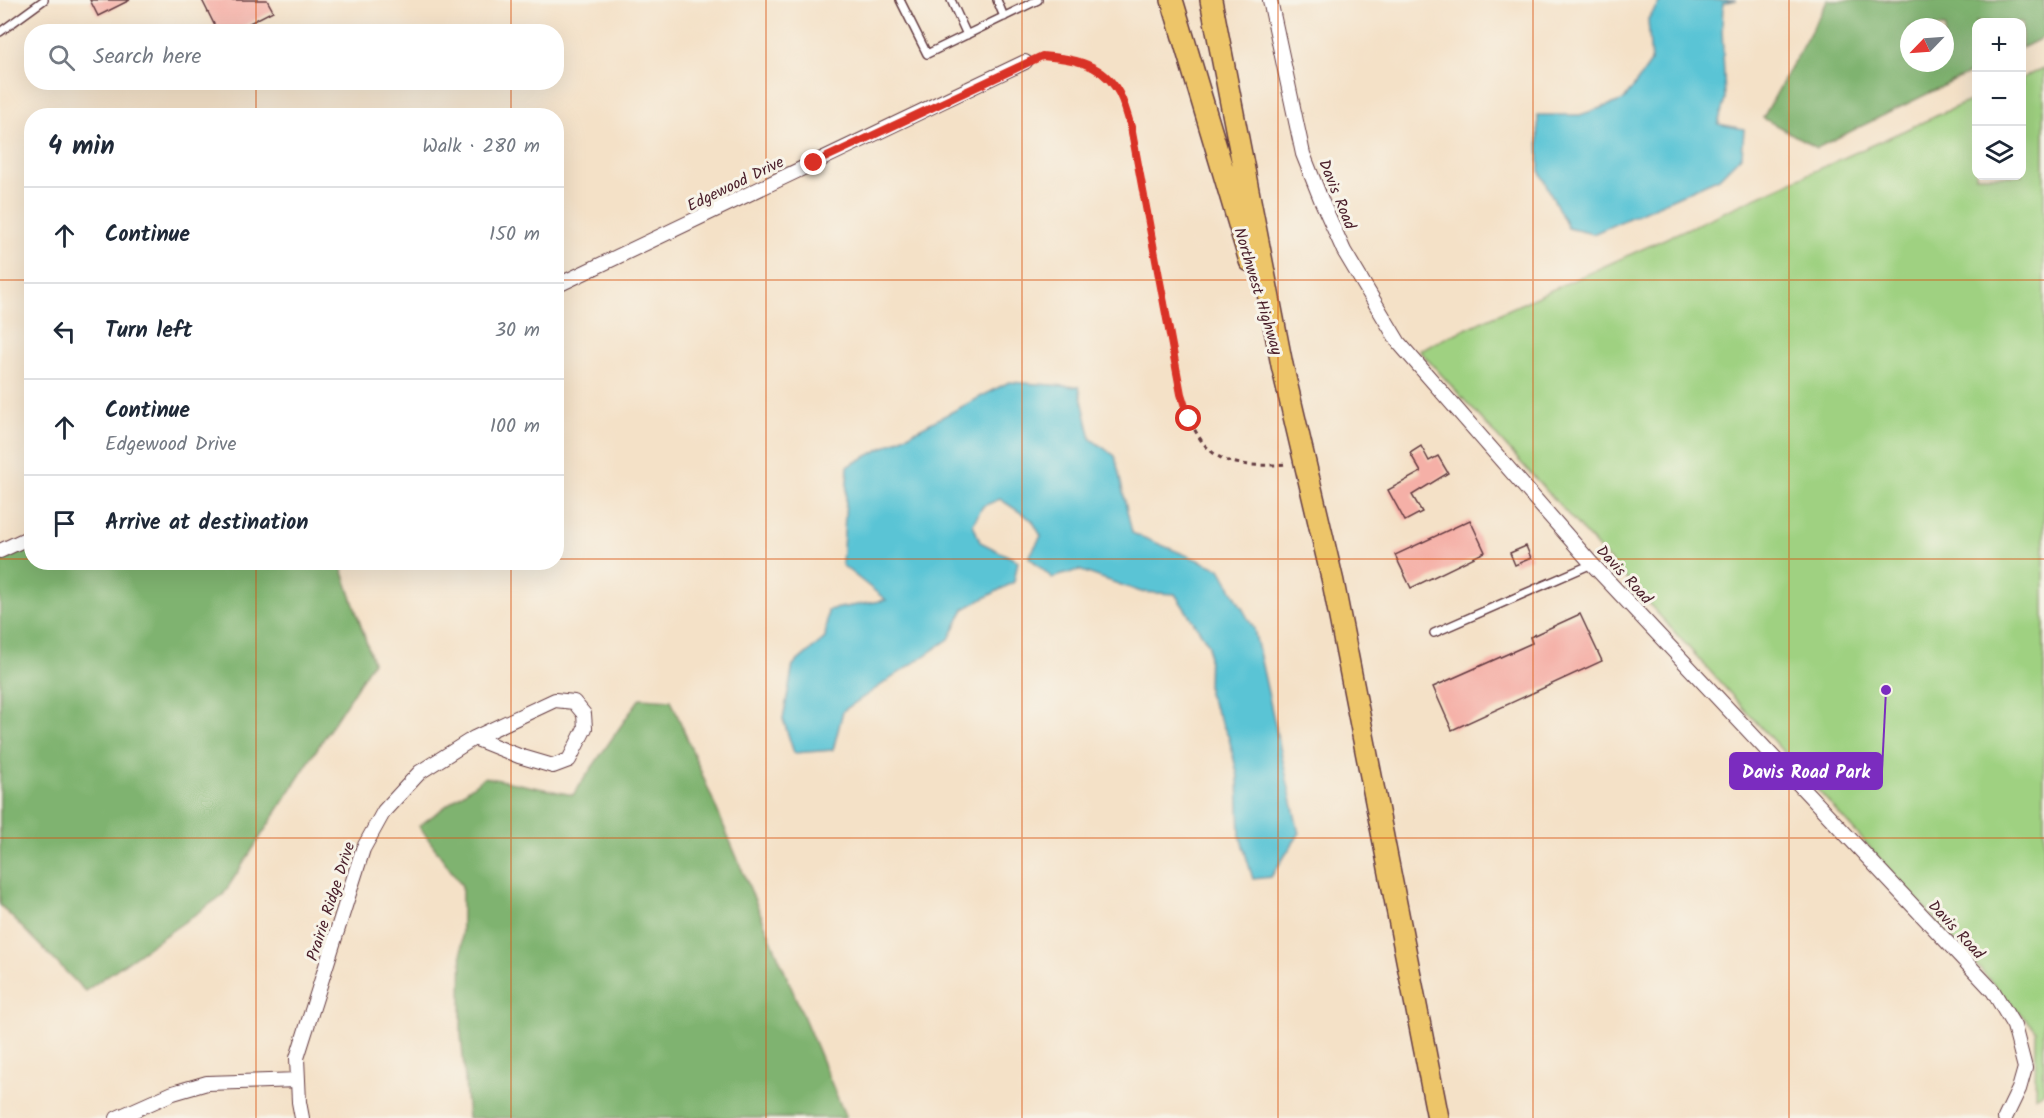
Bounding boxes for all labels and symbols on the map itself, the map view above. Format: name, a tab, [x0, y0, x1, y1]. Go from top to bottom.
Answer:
north arrow	[1900, 18, 1954, 72]
route end	[800, 149, 826, 175]
street label: Edgewood Drive	[683, 150, 788, 219]
street label: Davis Road	[1311, 156, 1362, 234]
street label: Northwest Highway	[1226, 225, 1289, 359]
route start	[1175, 405, 1201, 431]
street label: Davis Road	[1590, 540, 1659, 611]
callout: Davis Road Park	[1730, 753, 1882, 789]
text: Davis Road Park	[1742, 759, 1871, 788]
street label: Prairie Ridge Drive	[300, 839, 362, 964]
street label: Davis Road	[1922, 895, 1991, 966]

